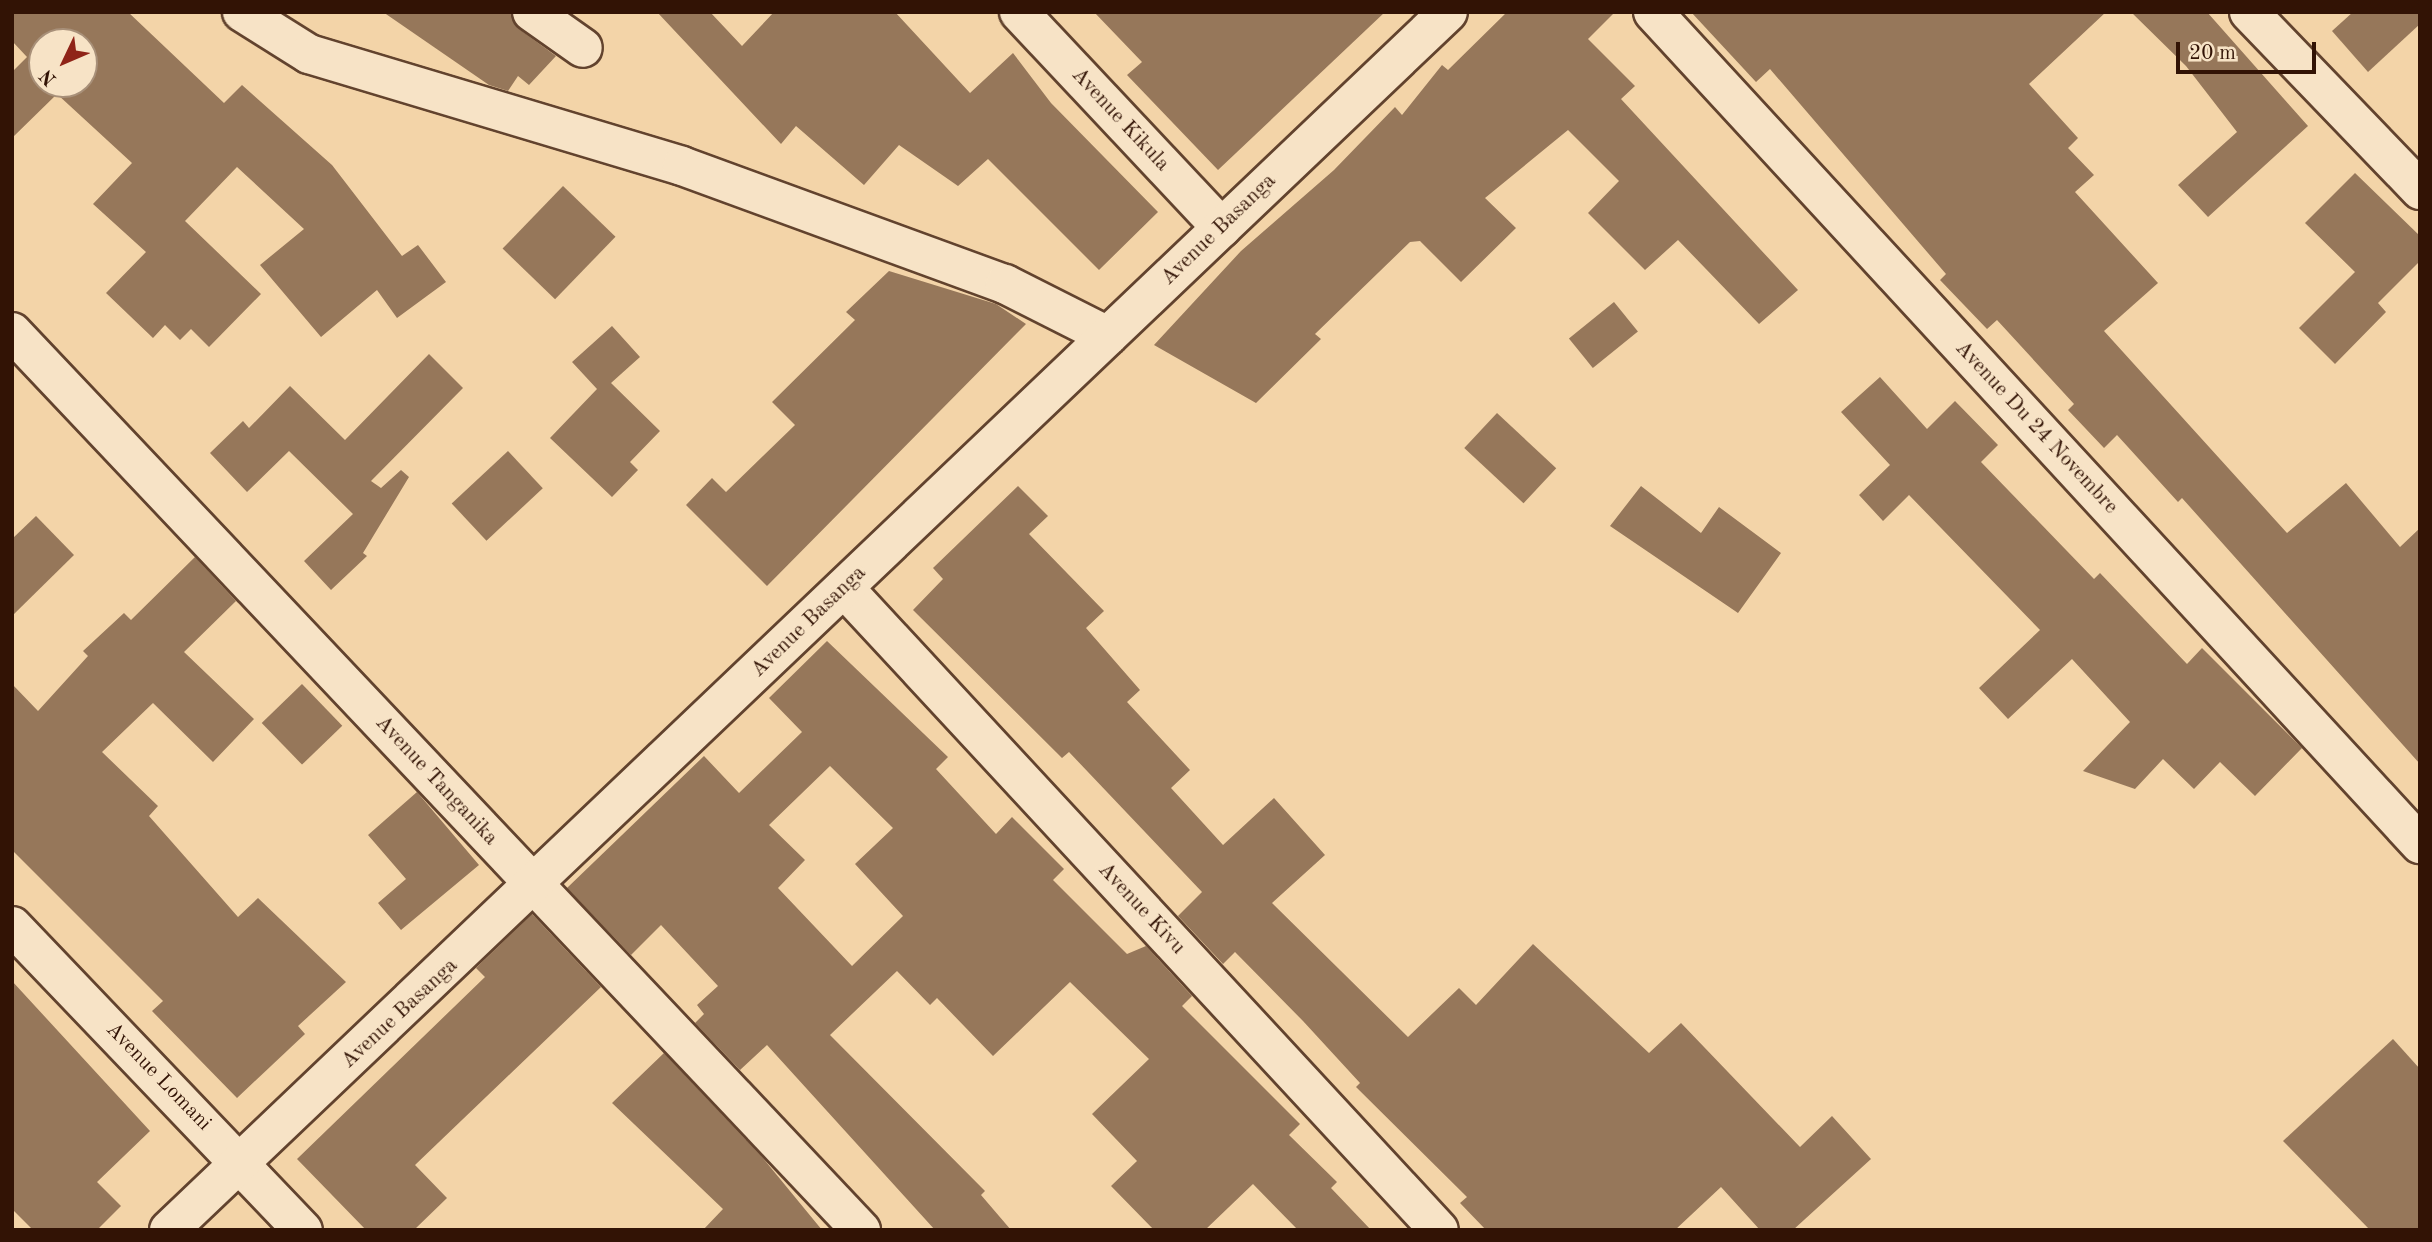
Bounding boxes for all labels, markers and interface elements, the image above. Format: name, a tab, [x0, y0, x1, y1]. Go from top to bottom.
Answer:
north arrow	[28, 28, 98, 98]
scale bar	[2180, 28, 2320, 72]
text: 20 m	[2189, 43, 2236, 64]
street label: Avenue Kikula	[1066, 63, 1174, 177]
text: N	[37, 65, 61, 88]
street label: Avenue Basanga	[1156, 169, 1282, 291]
street label: Avenue Du 24 Novembre	[1949, 336, 2123, 520]
street label: Avenue Basanga	[746, 561, 872, 683]
street label: Avenue Tanganika	[369, 711, 503, 851]
street label: Avenue Kivu	[1092, 858, 1190, 960]
street label: Avenue Basanga	[337, 954, 463, 1074]
street label: Avenue Lomani	[100, 1017, 216, 1137]

